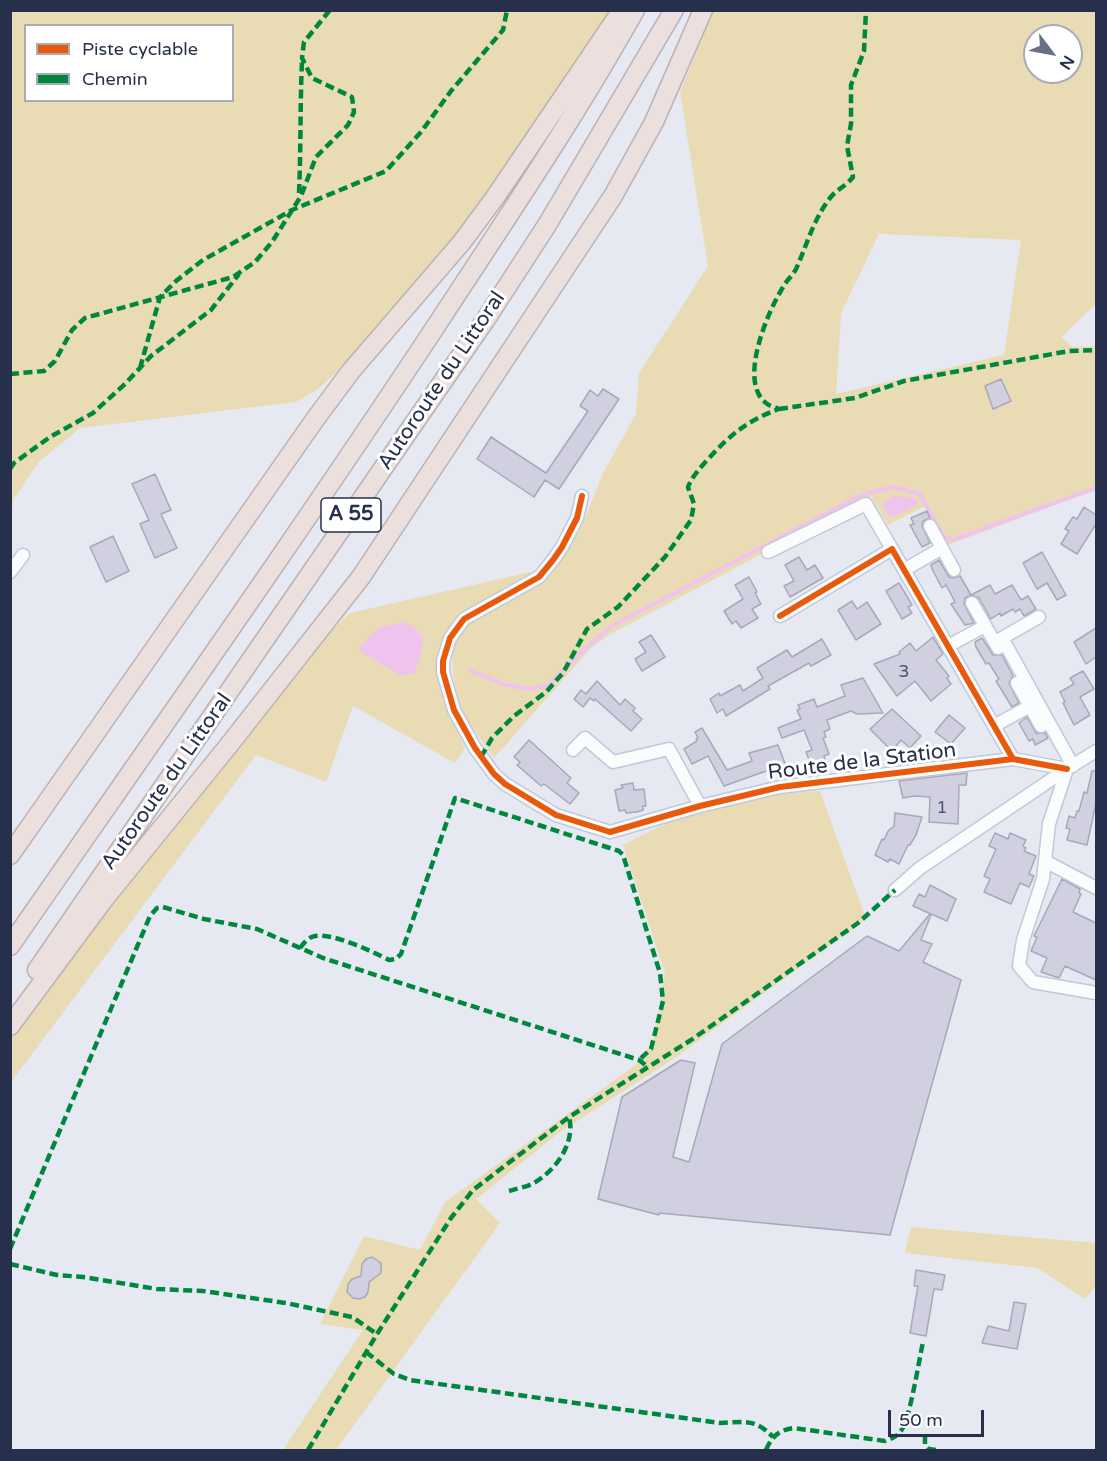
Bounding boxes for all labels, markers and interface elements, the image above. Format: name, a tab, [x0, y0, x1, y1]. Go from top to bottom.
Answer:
legend	[24, 24, 234, 102]
north arrow	[1023, 24, 1083, 84]
text: Piste cyclable	[82, 38, 198, 60]
text: N	[1055, 52, 1078, 73]
text: Chemin	[82, 68, 148, 90]
street label: Autoroute du Littoral	[373, 287, 511, 475]
road number: A 55	[321, 498, 381, 532]
house number: 3	[898, 661, 910, 683]
street label: Autoroute du Littoral	[96, 689, 238, 875]
street label: Route de la Station	[766, 738, 958, 786]
house number: 1	[936, 797, 948, 819]
scale bar	[891, 1398, 987, 1436]
text: 50 m	[899, 1409, 943, 1431]

